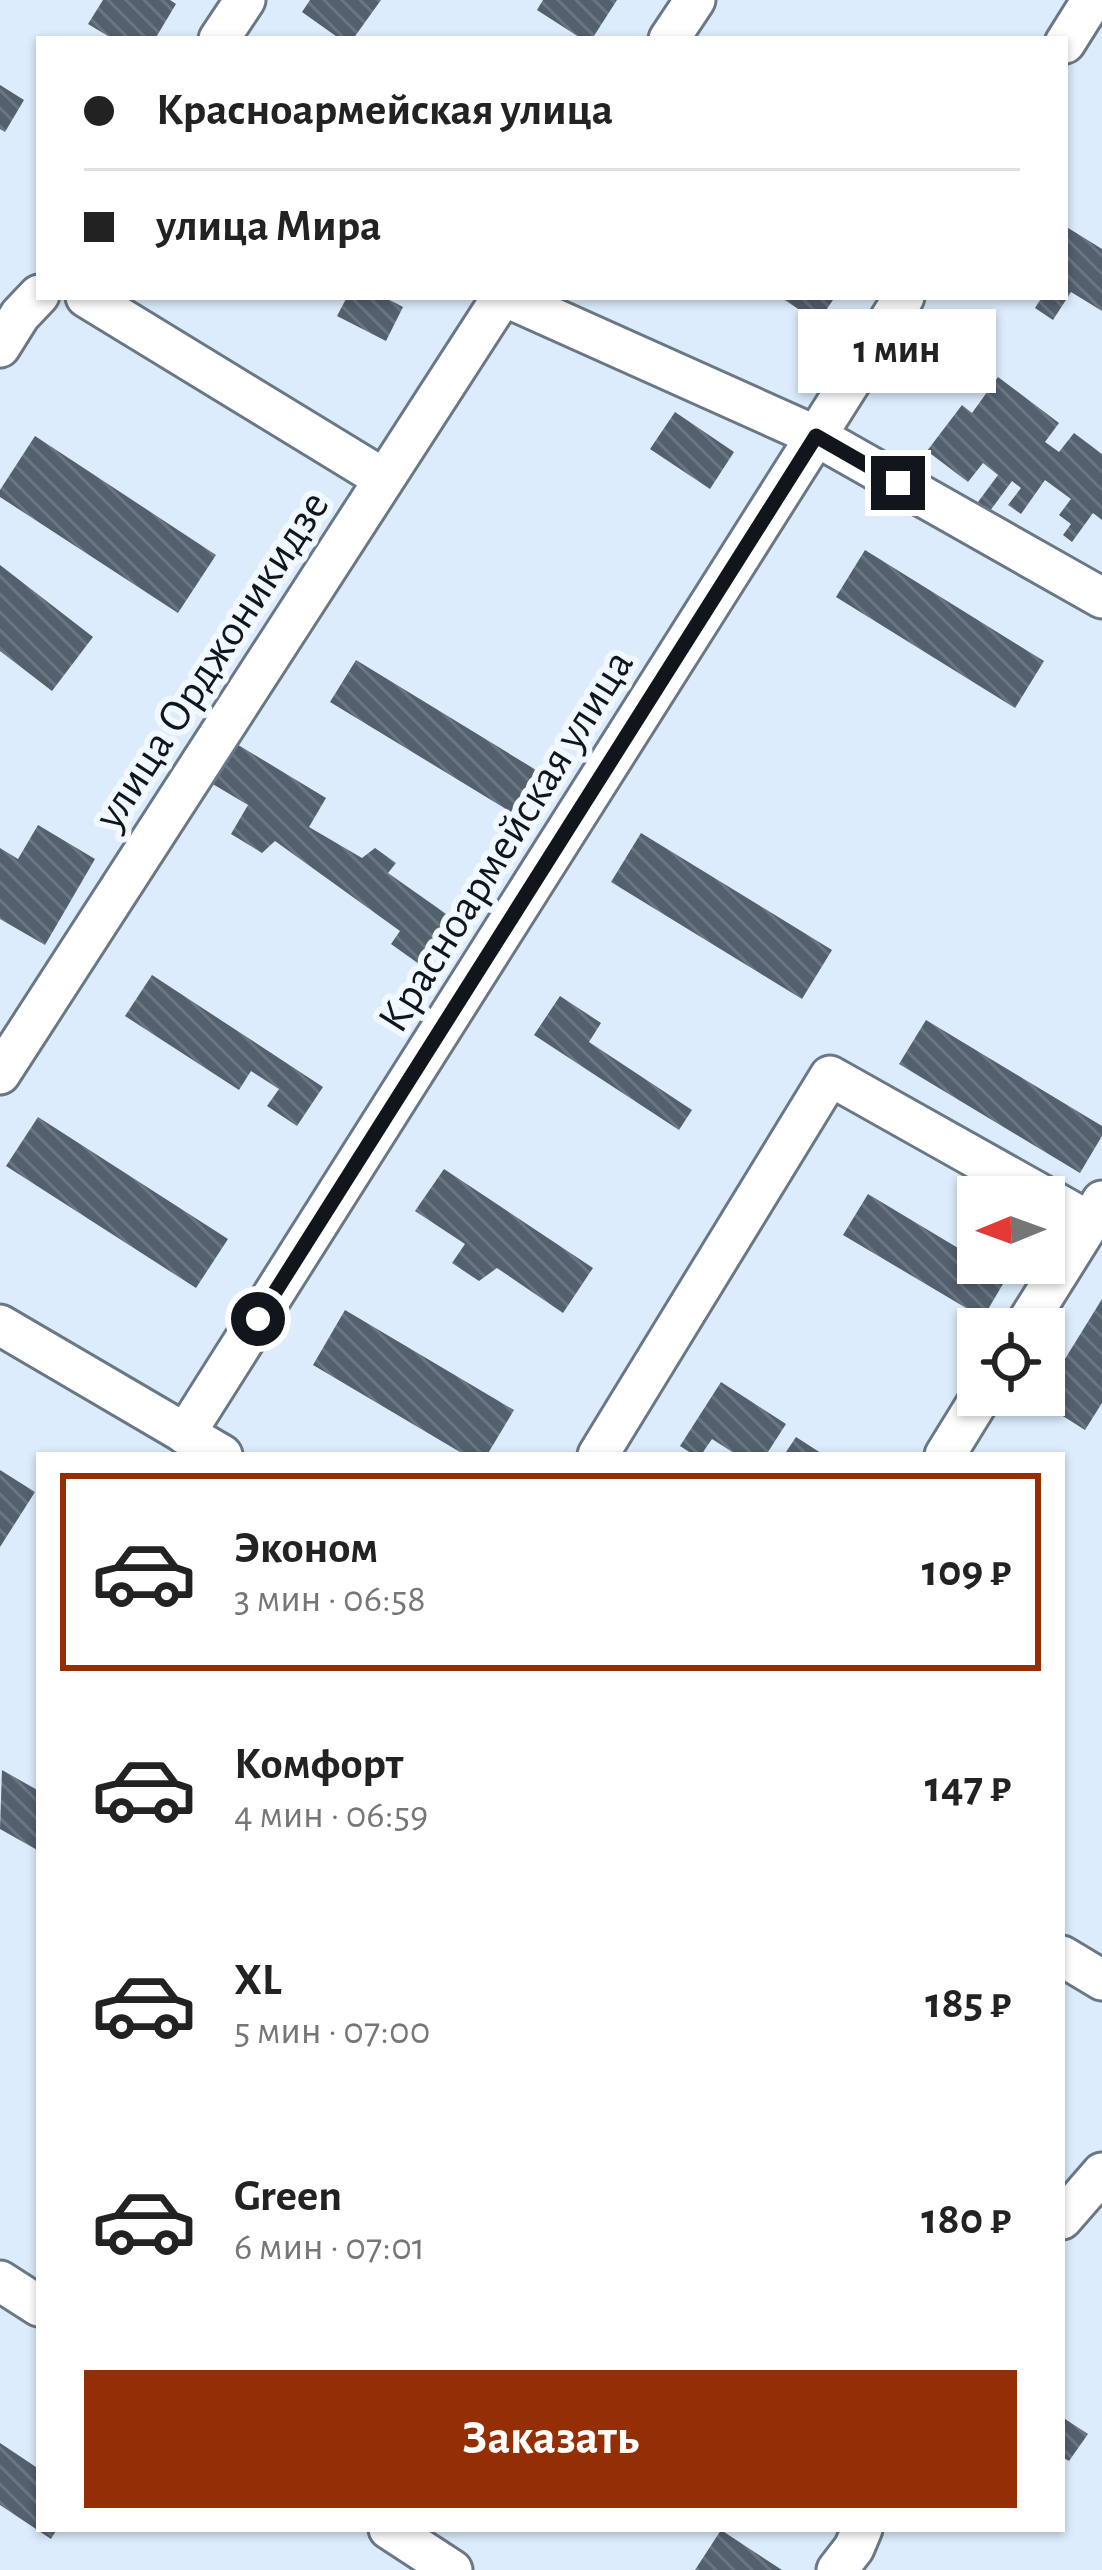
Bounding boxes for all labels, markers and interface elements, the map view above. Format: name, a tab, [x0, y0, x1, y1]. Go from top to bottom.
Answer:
text: Красноармейская улица	[156, 88, 613, 133]
text: улица Мира	[156, 204, 381, 249]
callout: 1 мин	[799, 309, 997, 393]
text: 1 мин	[854, 331, 940, 370]
route end	[871, 456, 925, 510]
street label: улица Орджоникидзе	[86, 483, 338, 838]
street label: Красноармейская улица	[370, 642, 642, 1040]
north arrow	[957, 1176, 1065, 1284]
map controls	[957, 1176, 1065, 1416]
route start	[231, 1292, 285, 1346]
button: locate	[957, 1308, 1065, 1416]
icon: car	[90, 1518, 198, 1626]
text: Эконом	[234, 1526, 378, 1571]
text: 109 ₽	[922, 1549, 1011, 1594]
text: 3 мин · 06:58	[234, 1580, 426, 1619]
icon: car	[90, 1734, 198, 1842]
text: Комфорт	[234, 1742, 403, 1787]
text: 147 ₽	[925, 1765, 1011, 1810]
text: 4 мин · 06:59	[234, 1796, 428, 1835]
icon: car	[90, 1950, 198, 2058]
text: XL	[234, 1958, 282, 2003]
text: 185 ₽	[925, 1981, 1011, 2026]
text: 5 мин · 07:00	[234, 2012, 430, 2051]
icon: car	[90, 2166, 198, 2274]
text: Green	[234, 2174, 342, 2219]
text: 180 ₽	[921, 2197, 1011, 2242]
text: 6 мин · 07:01	[234, 2228, 425, 2267]
button: Заказать	[84, 2370, 1017, 2508]

